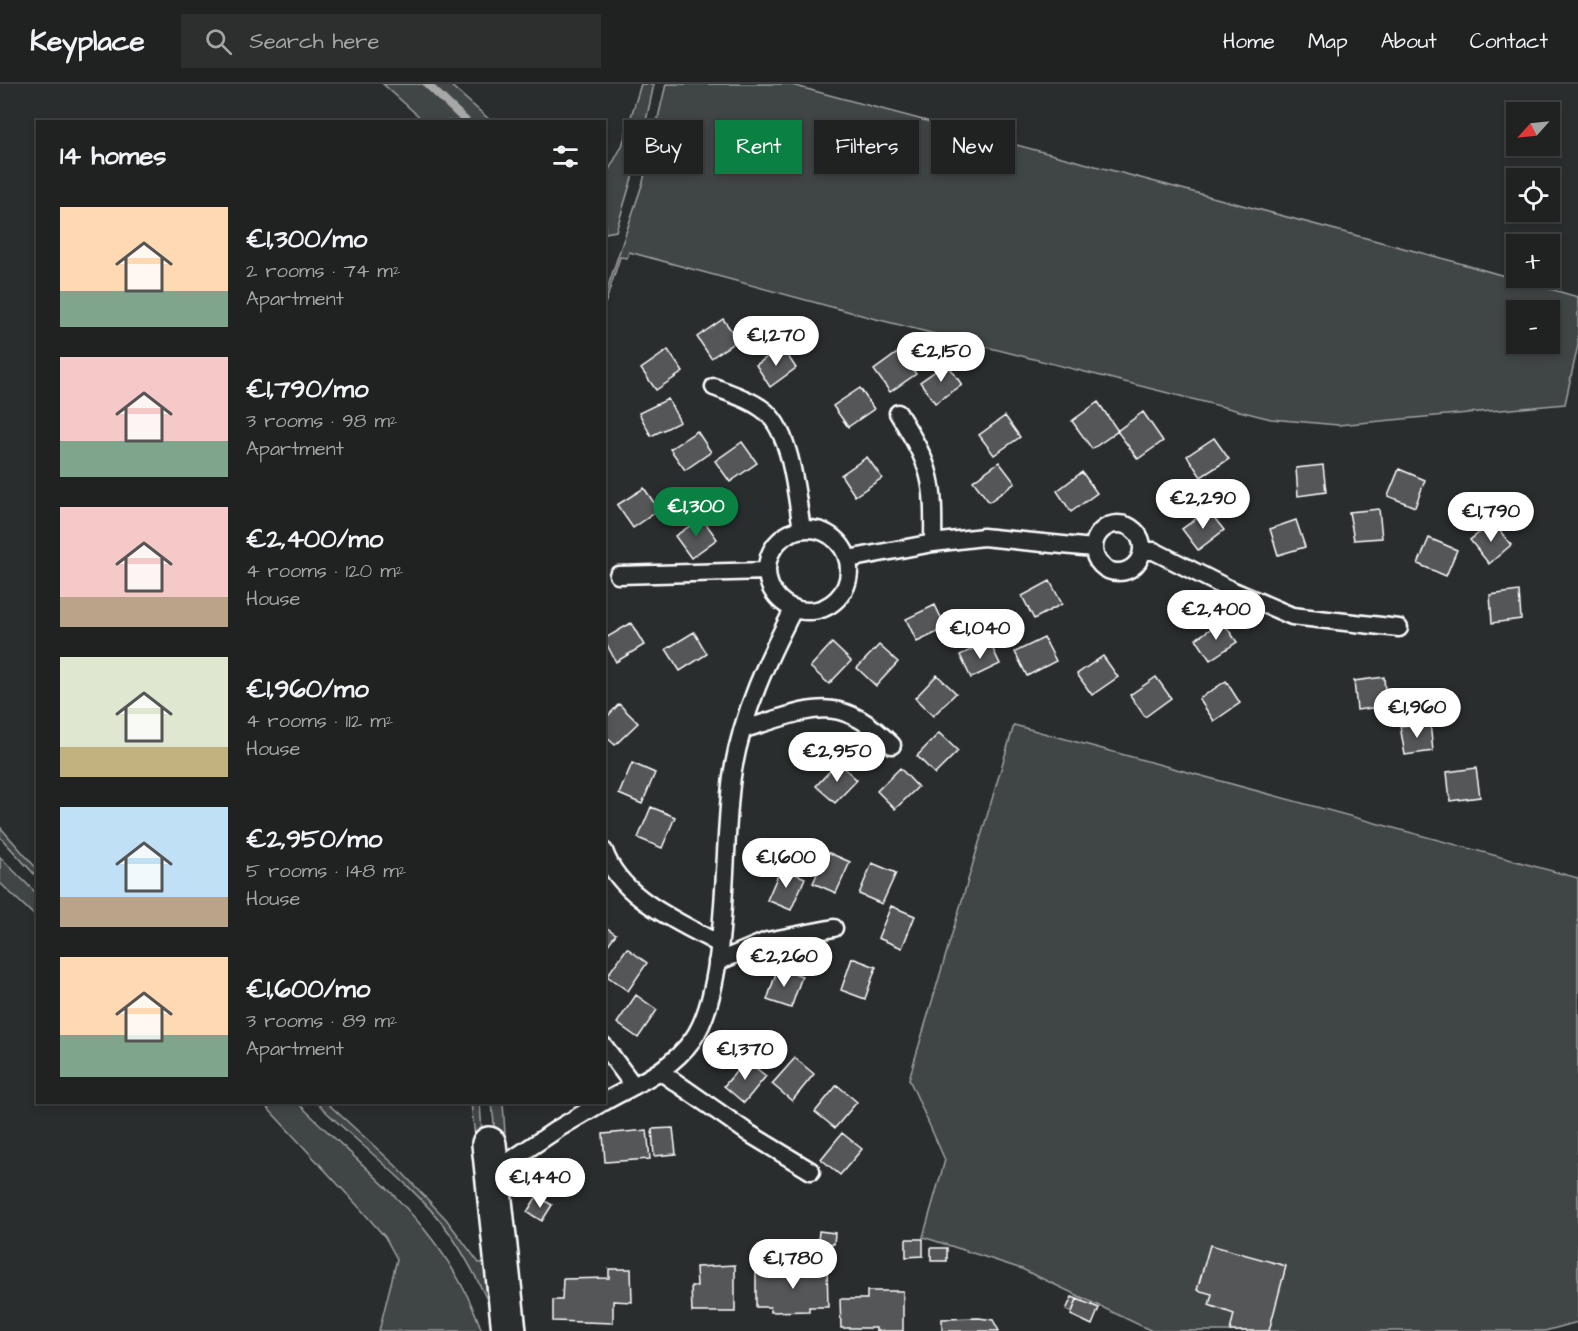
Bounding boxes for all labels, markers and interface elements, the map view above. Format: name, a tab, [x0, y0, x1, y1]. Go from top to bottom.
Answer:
search box	[181, 14, 601, 68]
text: Keyplace	[30, 22, 145, 61]
icon: search	[202, 25, 235, 58]
text: Search here	[250, 26, 379, 57]
text: Home	[1223, 27, 1275, 56]
text: Map	[1308, 27, 1348, 56]
text: About	[1381, 27, 1437, 56]
text: Contact	[1470, 27, 1548, 56]
north arrow	[1506, 102, 1560, 156]
map controls	[1506, 102, 1560, 354]
chip: Buy	[624, 120, 703, 174]
chip: Rent	[715, 120, 802, 174]
chip: Filters	[814, 120, 919, 174]
chip: New	[931, 120, 1015, 174]
text: 14 homes	[60, 138, 166, 174]
icon: filters	[549, 140, 582, 173]
button: locate	[1506, 168, 1560, 222]
text: €1,300/mo	[246, 221, 367, 257]
icon: home	[108, 231, 180, 303]
button: +	[1506, 234, 1560, 288]
text: 2 rooms · 74 m²	[246, 257, 400, 285]
text: Apartment	[246, 285, 344, 313]
button: −	[1506, 300, 1560, 354]
pin: €1,270	[727, 316, 825, 367]
text: €1,270	[747, 321, 805, 349]
pin: €2,150	[892, 332, 990, 383]
text: €2,150	[911, 337, 971, 365]
text: €1,790/mo	[246, 371, 369, 407]
icon: home	[108, 381, 180, 453]
text: 3 rooms · 98 m²	[246, 407, 398, 435]
text: Apartment	[246, 435, 344, 463]
pin: €2,290	[1154, 479, 1252, 530]
text: €2,290	[1170, 484, 1236, 512]
pin: €1,300	[647, 487, 745, 538]
text: €1,300	[667, 492, 725, 520]
pin: €1,790	[1442, 492, 1540, 543]
text: €1,790	[1462, 497, 1520, 525]
text: €2,400/mo	[246, 521, 383, 557]
icon: home	[108, 531, 180, 603]
text: 4 rooms · 120 m²	[246, 557, 403, 585]
text: House	[246, 585, 300, 613]
pin: €2,400	[1167, 590, 1265, 641]
text: €2,400	[1181, 595, 1251, 623]
pin: €1,040	[931, 609, 1029, 660]
text: €1,040	[950, 614, 1010, 642]
text: €1,960/mo	[246, 671, 369, 707]
icon: home	[108, 681, 180, 753]
pin: €1,960	[1368, 688, 1466, 739]
text: €1,960	[1388, 693, 1446, 721]
text: 4 rooms · 112 m²	[246, 707, 393, 735]
pin: €2,950	[788, 732, 886, 783]
text: House	[246, 735, 300, 763]
text: €2,950	[802, 737, 872, 765]
text: €2,950/mo	[246, 821, 382, 857]
icon: home	[108, 831, 180, 903]
pin: €1,600	[737, 838, 835, 889]
text: €1,600	[756, 843, 816, 871]
text: 5 rooms · 148 m²	[246, 857, 406, 885]
text: House	[246, 885, 300, 913]
pin: €2,260	[735, 937, 833, 988]
text: €2,260	[750, 942, 818, 970]
text: €1,600/mo	[246, 971, 370, 1007]
icon: home	[108, 981, 180, 1053]
text: 3 rooms · 89 m²	[246, 1007, 398, 1035]
pin: €1,370	[696, 1030, 794, 1081]
text: Apartment	[246, 1035, 344, 1063]
text: €1,370	[716, 1035, 774, 1063]
pin: €1,440	[491, 1158, 589, 1209]
text: €1,440	[509, 1163, 571, 1191]
pin: €1,780	[744, 1239, 842, 1290]
text: €1,780	[763, 1244, 823, 1272]

